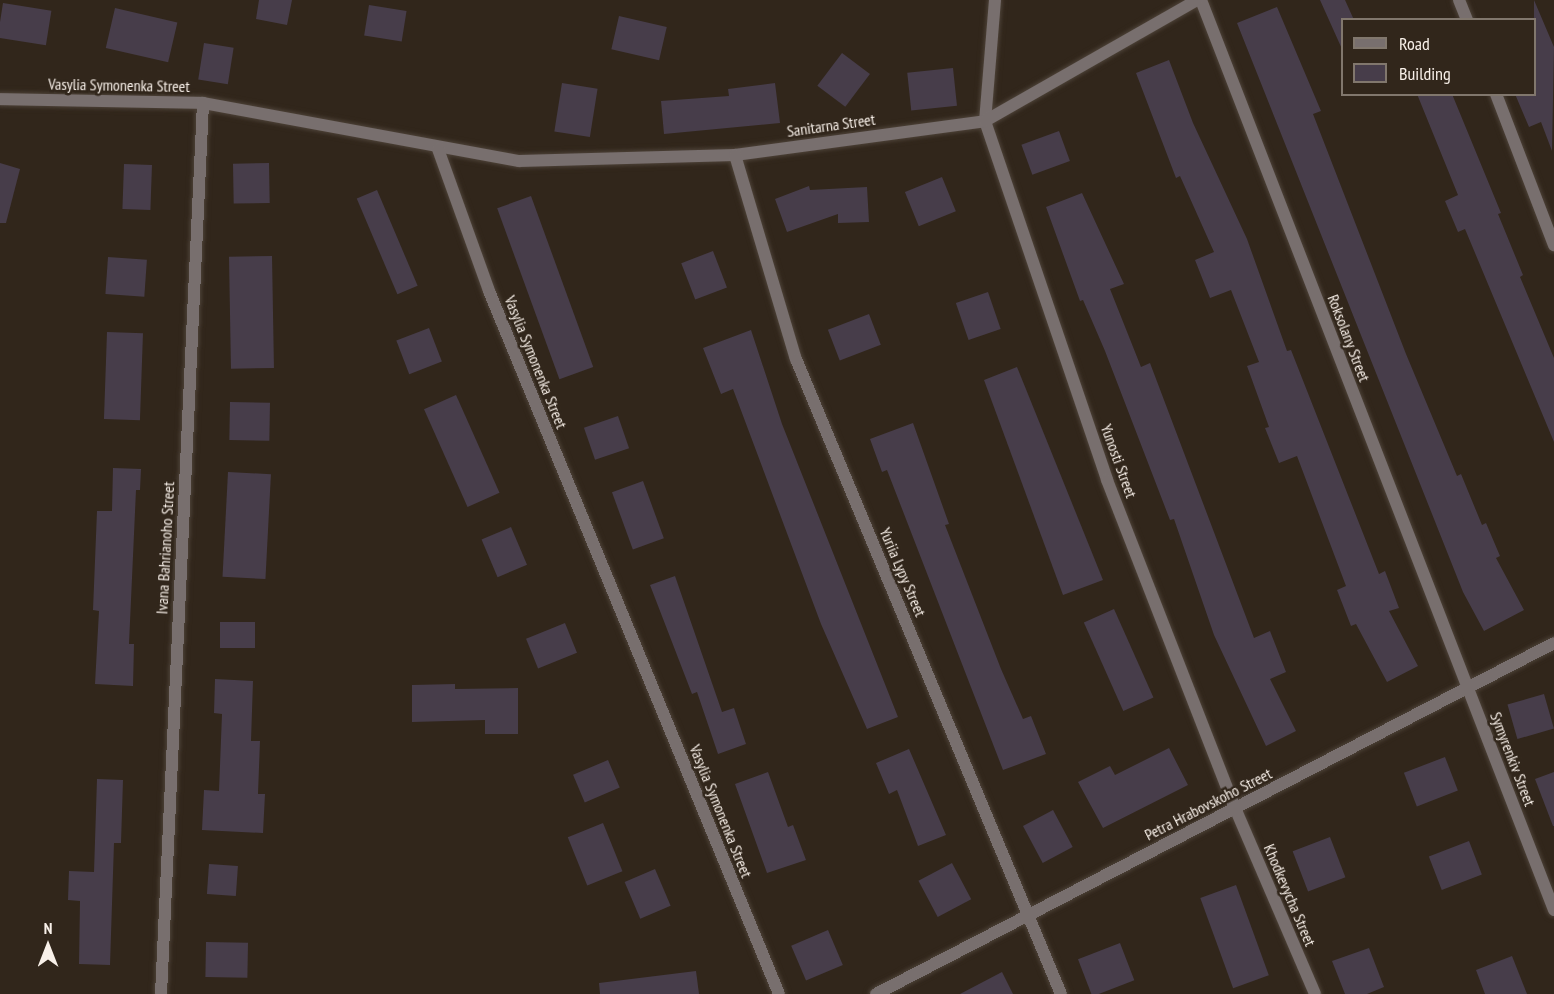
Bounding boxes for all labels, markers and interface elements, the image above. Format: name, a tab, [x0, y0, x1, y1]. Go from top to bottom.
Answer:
legend	[1341, 18, 1536, 96]
text: Road	[1399, 32, 1430, 55]
text: Building	[1399, 62, 1451, 85]
street label: Vasylia Symonenka Street	[48, 74, 190, 96]
street label: Sanitarna Street	[786, 109, 876, 141]
street label: Roksolany Street	[1324, 292, 1374, 384]
street label: Vasylia Symonenka Street	[501, 293, 571, 431]
street label: Yunosti Street	[1097, 422, 1141, 500]
street label: Ivana Bahrianoho Street	[152, 481, 178, 615]
street label: Yuriia Lypy Street	[876, 524, 930, 620]
street label: Symyrenkiv Street	[1486, 709, 1540, 809]
street label: Vasylia Symonenka Street	[686, 742, 756, 880]
street label: Petra Hrabovskoho Street	[1141, 764, 1275, 844]
street label: Khodkevycha Street	[1260, 841, 1320, 949]
north arrow	[18, 916, 78, 976]
text: N	[44, 918, 52, 938]

